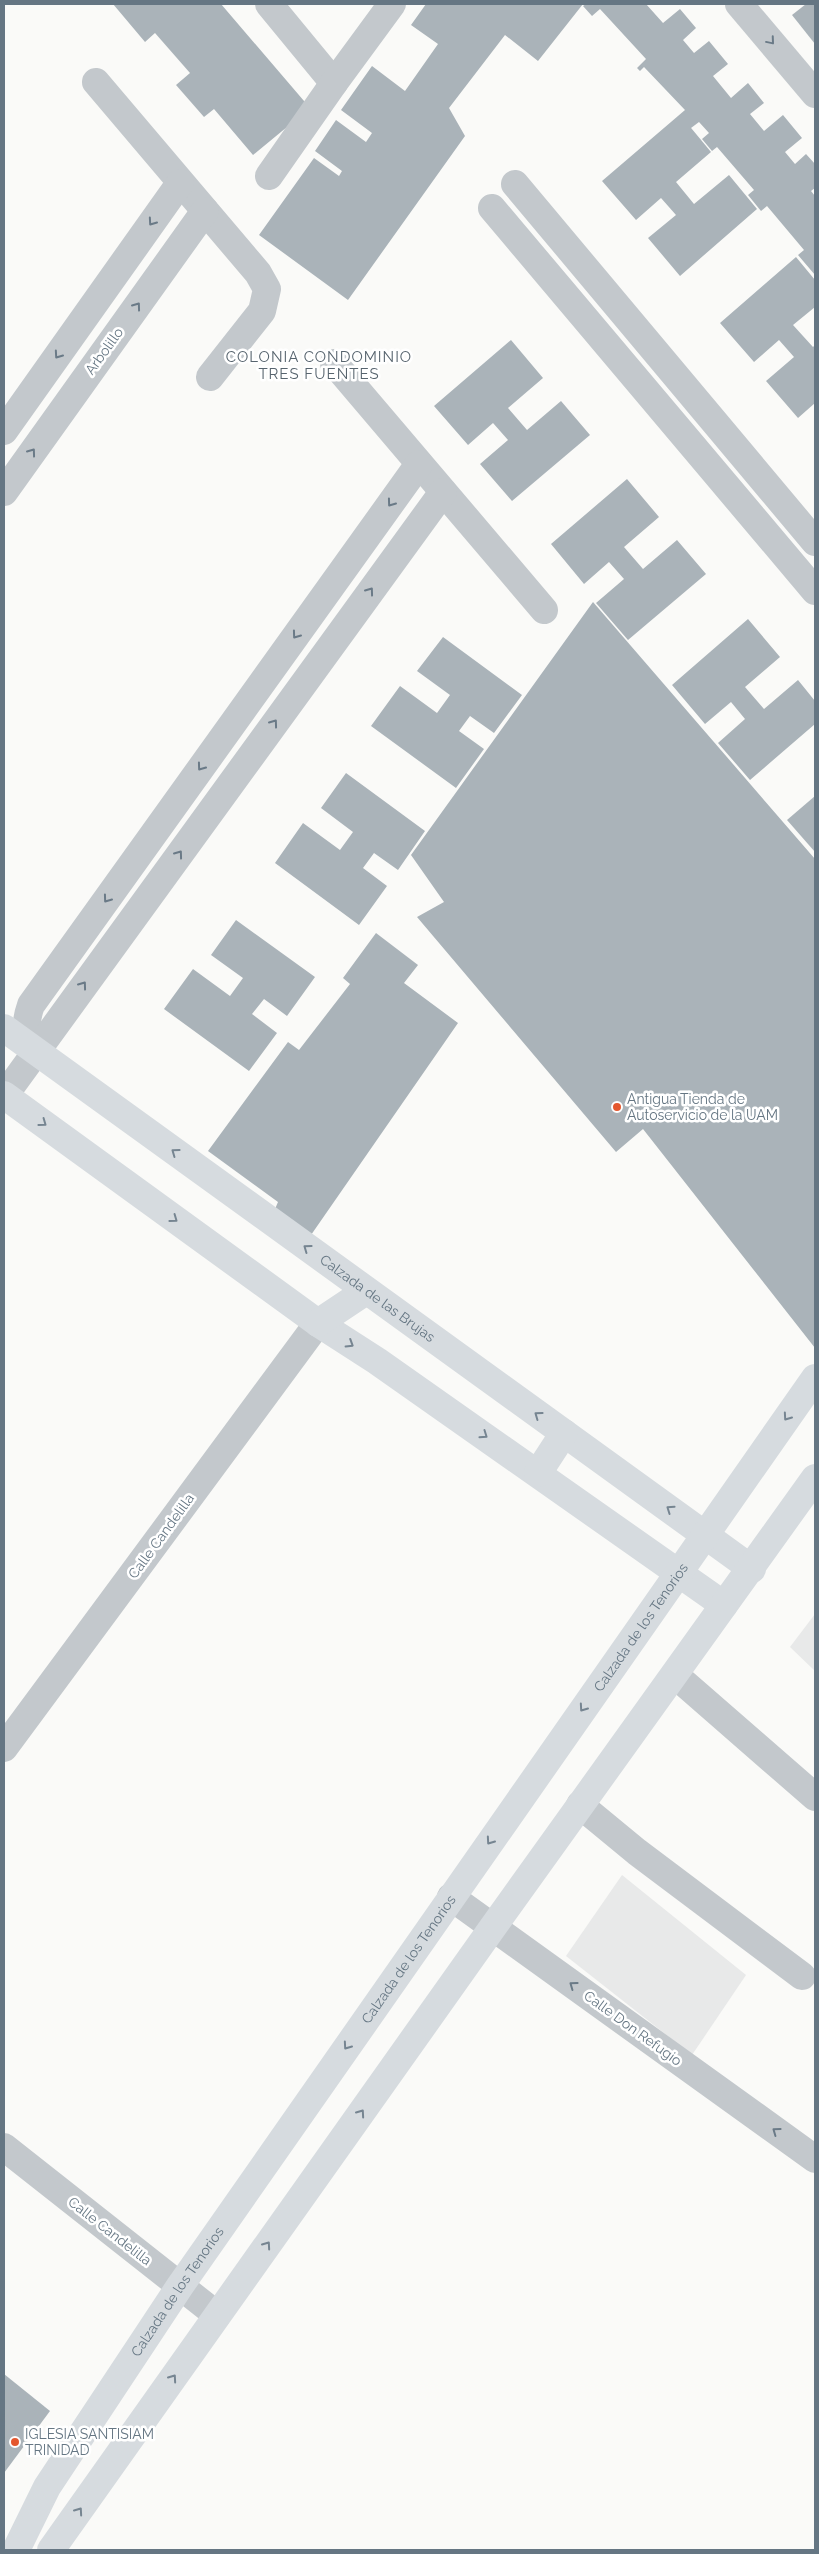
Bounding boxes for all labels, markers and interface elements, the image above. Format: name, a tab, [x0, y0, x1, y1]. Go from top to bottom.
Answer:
one-way arrow	[765, 35, 773, 44]
one-way arrow	[149, 216, 158, 226]
one-way arrow	[131, 302, 140, 312]
street label: Arbolillo	[82, 324, 126, 378]
district label: COLONIA CONDOMINIO TRES FUENTES	[226, 348, 412, 383]
one-way arrow	[55, 349, 64, 359]
one-way arrow	[26, 448, 35, 458]
one-way arrow	[388, 497, 397, 507]
one-way arrow	[364, 588, 373, 597]
one-way arrow	[293, 629, 302, 639]
one-way arrow	[269, 720, 277, 729]
one-way arrow	[198, 761, 207, 771]
one-way arrow	[173, 851, 181, 860]
one-way arrow	[104, 893, 112, 902]
one-way arrow	[77, 981, 86, 991]
place label: Antigua Tienda de Autoservicio de la UAM	[627, 1091, 778, 1123]
marker: Antigua Tienda de Autoservicio de la UAM	[611, 1101, 623, 1113]
one-way arrow	[37, 1117, 47, 1126]
one-way arrow	[172, 1149, 181, 1158]
one-way arrow	[168, 1213, 178, 1222]
one-way arrow	[303, 1245, 313, 1254]
street label: Calzada de las Brujas	[317, 1251, 438, 1345]
one-way arrow	[344, 1337, 353, 1347]
one-way arrow	[784, 1411, 793, 1421]
one-way arrow	[535, 1412, 544, 1420]
one-way arrow	[478, 1429, 487, 1439]
street label: Calle Candelilla	[125, 1490, 197, 1582]
one-way arrow	[666, 1506, 676, 1515]
street label: Calzada de los Tenorios	[590, 1560, 691, 1695]
one-way arrow	[580, 1702, 589, 1712]
one-way arrow	[487, 1835, 496, 1845]
street label: Calzada de los Tenorios	[358, 1892, 459, 2026]
one-way arrow	[570, 1982, 579, 1990]
street label: Calle Don Refugio	[581, 1987, 685, 2069]
one-way arrow	[344, 2041, 353, 2050]
one-way arrow	[355, 2109, 364, 2119]
one-way arrow	[773, 2128, 782, 2136]
street label: Calle Candelilla	[65, 2194, 155, 2268]
street label: Calzada de los Tenorios	[128, 2224, 227, 2359]
one-way arrow	[261, 2242, 270, 2251]
one-way arrow	[167, 2374, 176, 2384]
place label: IGLESIA SANTISIAM TRINIDAD	[25, 2426, 154, 2458]
marker: IGLESIA SANTISIAM TRINIDAD	[9, 2436, 21, 2448]
one-way arrow	[73, 2507, 82, 2516]

